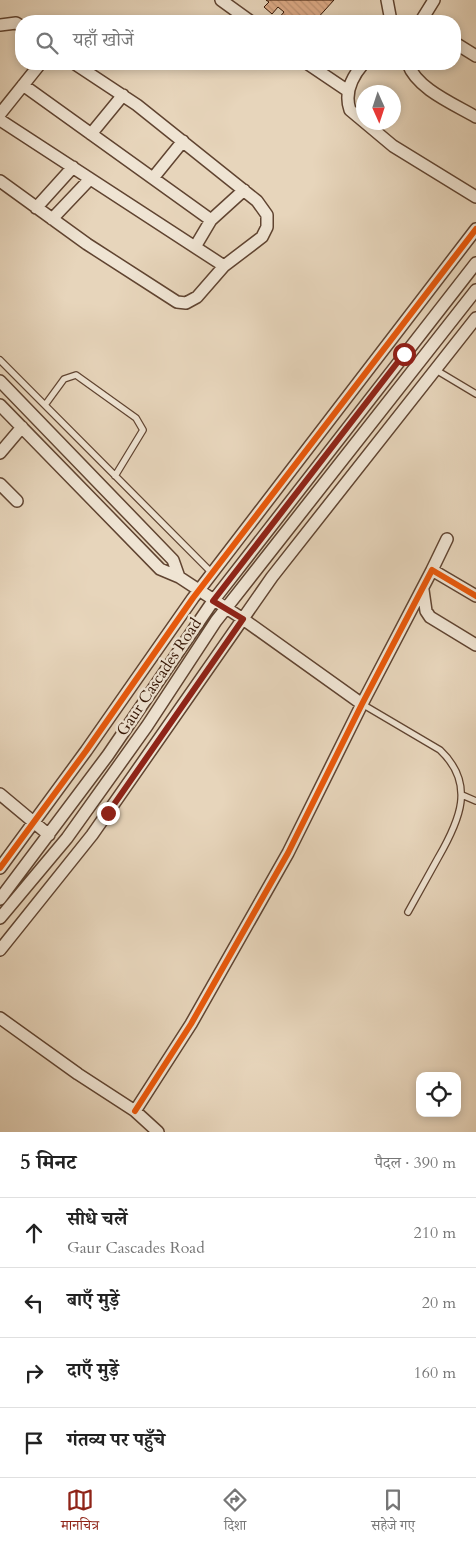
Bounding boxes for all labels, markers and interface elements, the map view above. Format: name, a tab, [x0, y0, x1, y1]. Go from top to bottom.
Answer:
search box	[15, 15, 461, 70]
text: यहाँ खोजें	[73, 27, 134, 53]
icon: search	[33, 29, 61, 57]
north arrow	[356, 85, 401, 130]
route start	[393, 343, 416, 366]
street label: Gaur Cascades Road	[111, 613, 207, 740]
route end	[97, 802, 120, 825]
map controls	[416, 1072, 461, 1117]
button: locate	[416, 1072, 461, 1117]
text: 5 मिनट	[20, 1148, 76, 1177]
text: पैदल · 390 m	[375, 1152, 456, 1174]
text: सीधे चलें	[67, 1206, 127, 1232]
icon: ahead	[20, 1219, 48, 1247]
text: 210 m	[414, 1222, 456, 1244]
text: Gaur Cascades Road	[67, 1237, 205, 1259]
text: बाएँ मुड़ें	[67, 1287, 119, 1313]
icon: left	[20, 1289, 48, 1317]
text: 20 m	[422, 1292, 456, 1314]
text: दाएँ मुड़ें	[67, 1357, 119, 1383]
icon: right	[20, 1359, 48, 1387]
text: 160 m	[414, 1362, 456, 1384]
text: गंतव्य पर पहुँचे	[67, 1427, 165, 1453]
icon: arrive	[20, 1429, 48, 1457]
tab: मानचित्र	[61, 1486, 99, 1539]
tab: दिशा	[221, 1486, 249, 1539]
tab: सहेजे गए	[371, 1486, 415, 1539]

